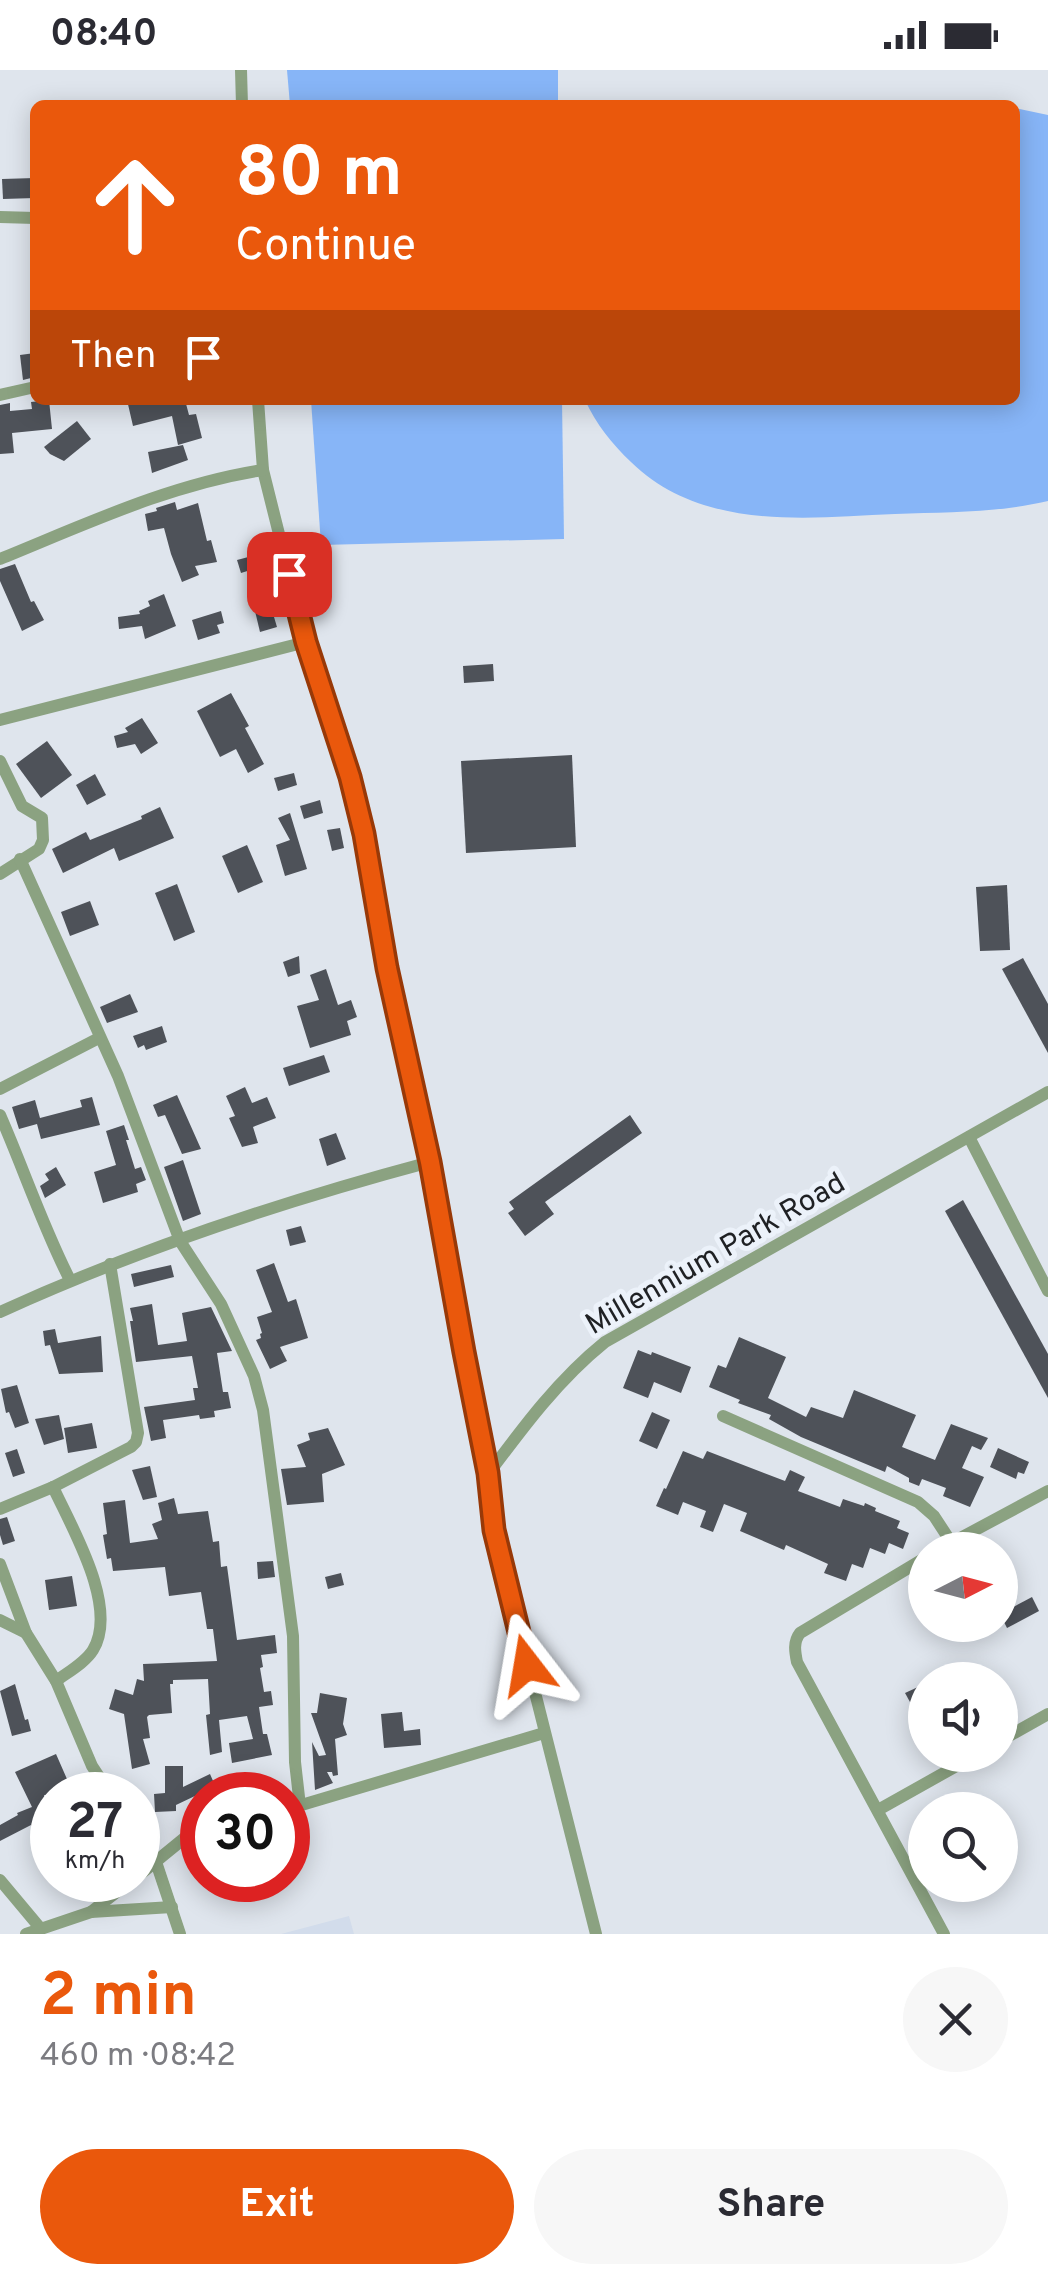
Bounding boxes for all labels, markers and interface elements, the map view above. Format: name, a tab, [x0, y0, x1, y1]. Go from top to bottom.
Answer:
text: 08:40	[50, 11, 158, 60]
text: 80 m	[235, 132, 403, 221]
icon: ahead	[70, 140, 200, 270]
text: Continue	[235, 219, 416, 276]
icon: arrive	[176, 330, 231, 385]
text: Then	[70, 333, 156, 382]
pin	[247, 532, 332, 617]
icon: arrive	[262, 547, 317, 602]
street label: Millennium Park Road	[580, 1166, 853, 1345]
north arrow	[908, 1532, 1018, 1642]
map controls	[908, 1532, 1018, 1902]
position arrow	[475, 1613, 579, 1717]
button: sound	[908, 1662, 1018, 1772]
speed limit sign: 30	[180, 1772, 310, 1902]
button: search	[908, 1792, 1018, 1902]
text: 27	[67, 1793, 123, 1856]
text: km/h	[65, 1846, 125, 1878]
text: 2 min	[40, 1961, 197, 2037]
button: close	[903, 1967, 1008, 2072]
text: 460 m · 08:42	[40, 2037, 236, 2077]
button: Exit	[40, 2149, 514, 2264]
button: Share	[534, 2149, 1008, 2264]

